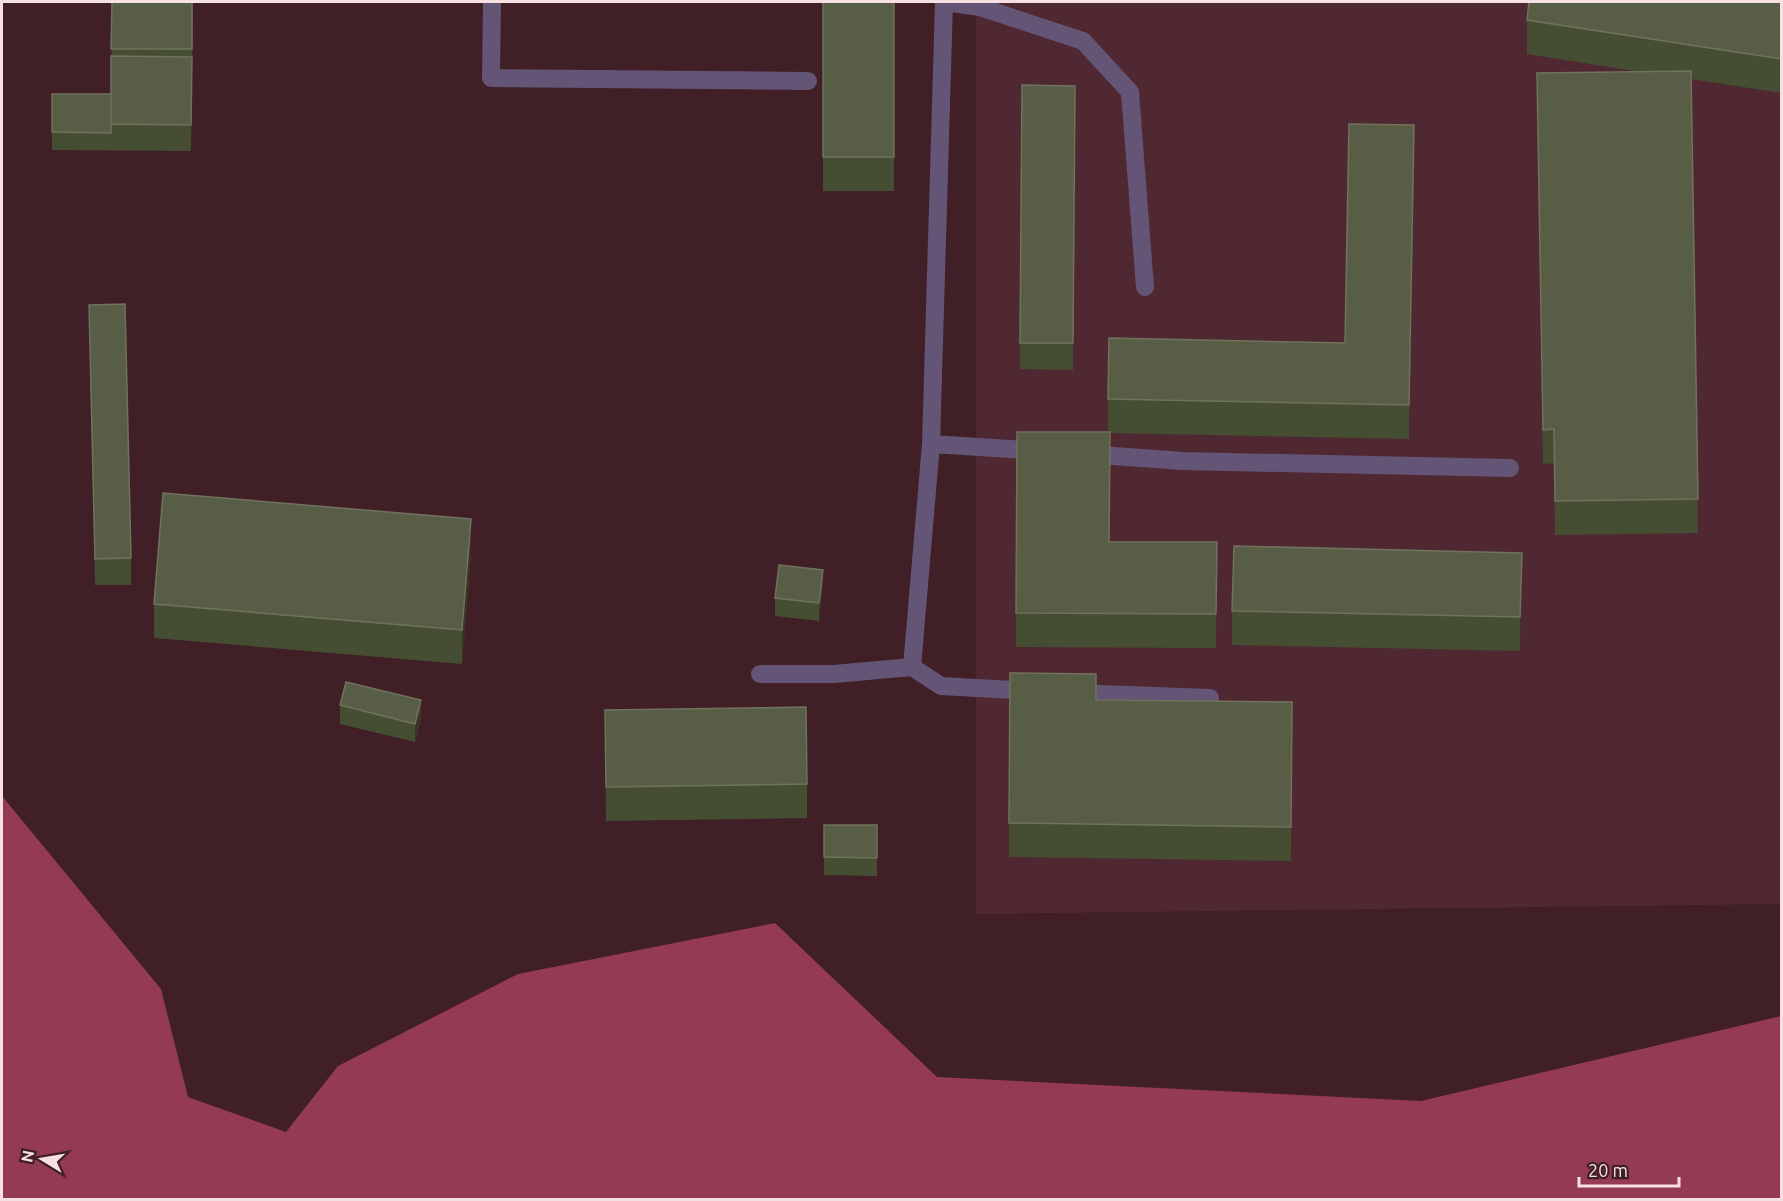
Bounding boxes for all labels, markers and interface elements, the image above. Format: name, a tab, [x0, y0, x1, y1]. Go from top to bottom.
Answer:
north arrow	[12, 1129, 72, 1189]
text: N	[17, 1149, 37, 1164]
scale bar	[1579, 1150, 1680, 1188]
text: 20 m	[1588, 1160, 1628, 1180]

